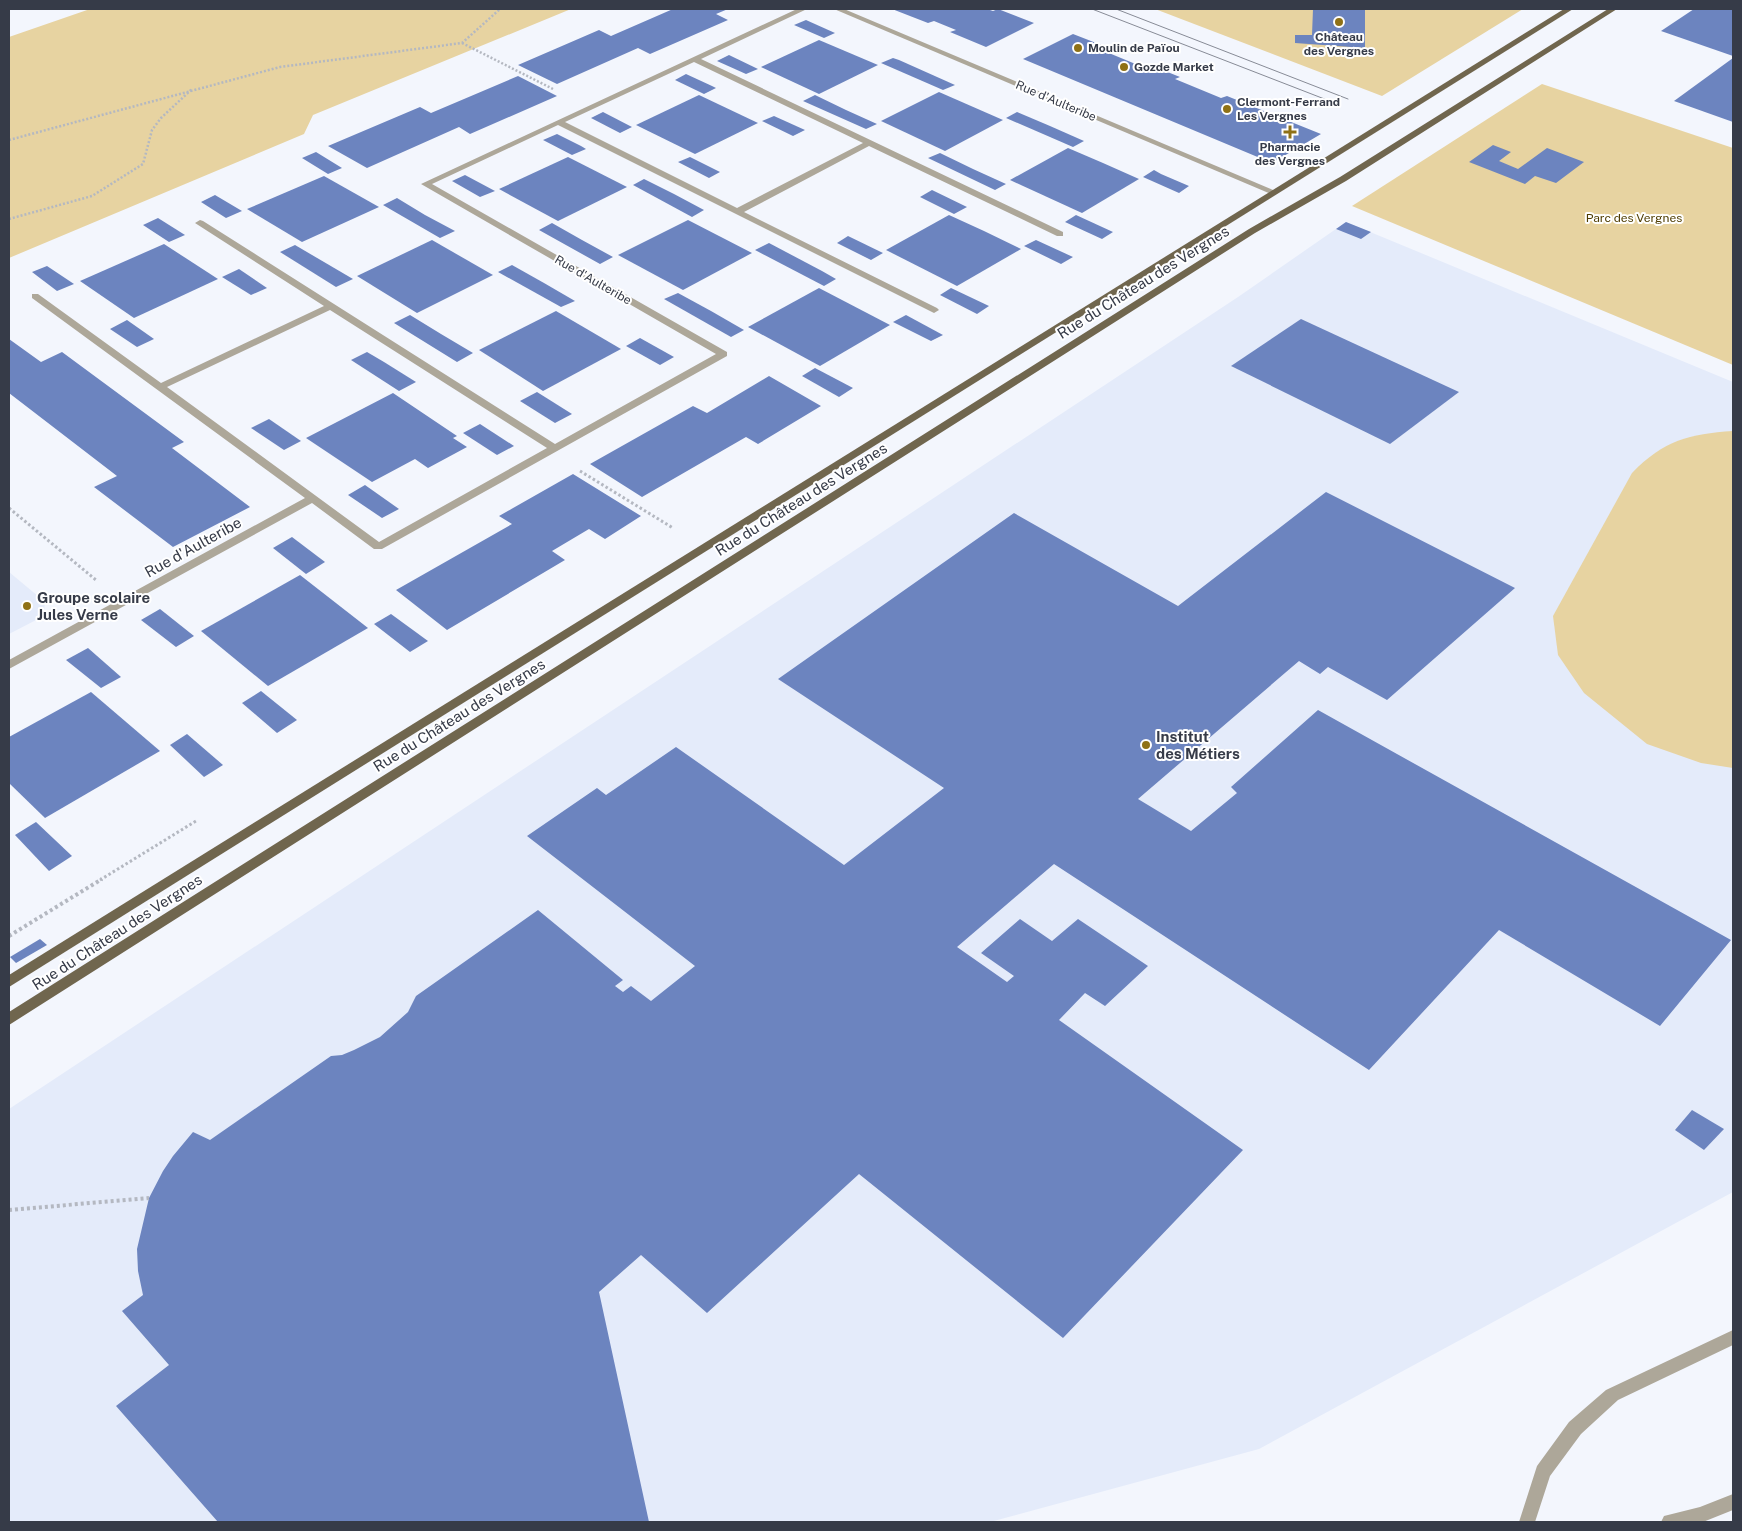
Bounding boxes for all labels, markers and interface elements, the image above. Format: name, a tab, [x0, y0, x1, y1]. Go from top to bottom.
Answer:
marker: Château des Vergnes	[1333, 16, 1345, 28]
place label: Château des Vergnes	[1304, 30, 1374, 58]
place label: Moulin de Païou	[1088, 41, 1180, 55]
marker: Moulin de Païou	[1072, 42, 1084, 54]
place label: Gozde Market	[1134, 60, 1214, 74]
marker: Gozde Market	[1118, 61, 1130, 73]
street label: Rue d'Aulteribe	[1014, 78, 1099, 124]
place label: Clermont-Ferrand Les Vergnes	[1237, 95, 1340, 123]
marker: Clermont-Ferrand Les Vergnes	[1221, 103, 1233, 115]
marker: Pharmacie des Vergnes	[1284, 126, 1296, 138]
place label: Pharmacie des Vergnes	[1255, 140, 1325, 168]
park label: Parc des Vergnes	[1586, 211, 1682, 225]
street label: Rue du Château des Vergnes	[1054, 222, 1232, 342]
street label: Rue d'Aulteribe	[552, 252, 634, 308]
street label: Rue du Château des Vergnes	[712, 439, 890, 559]
street label: Rue d'Aulteribe	[142, 513, 244, 581]
place label: Groupe scolaire Jules Verne	[37, 589, 150, 623]
marker: Groupe scolaire Jules Verne	[21, 600, 33, 612]
street label: Rue du Château des Vergnes	[370, 655, 548, 775]
place label: Institut des Métiers	[1156, 728, 1240, 762]
marker: Institut des Métiers	[1140, 739, 1152, 751]
street label: Rue du Château des Vergnes	[29, 871, 205, 993]

